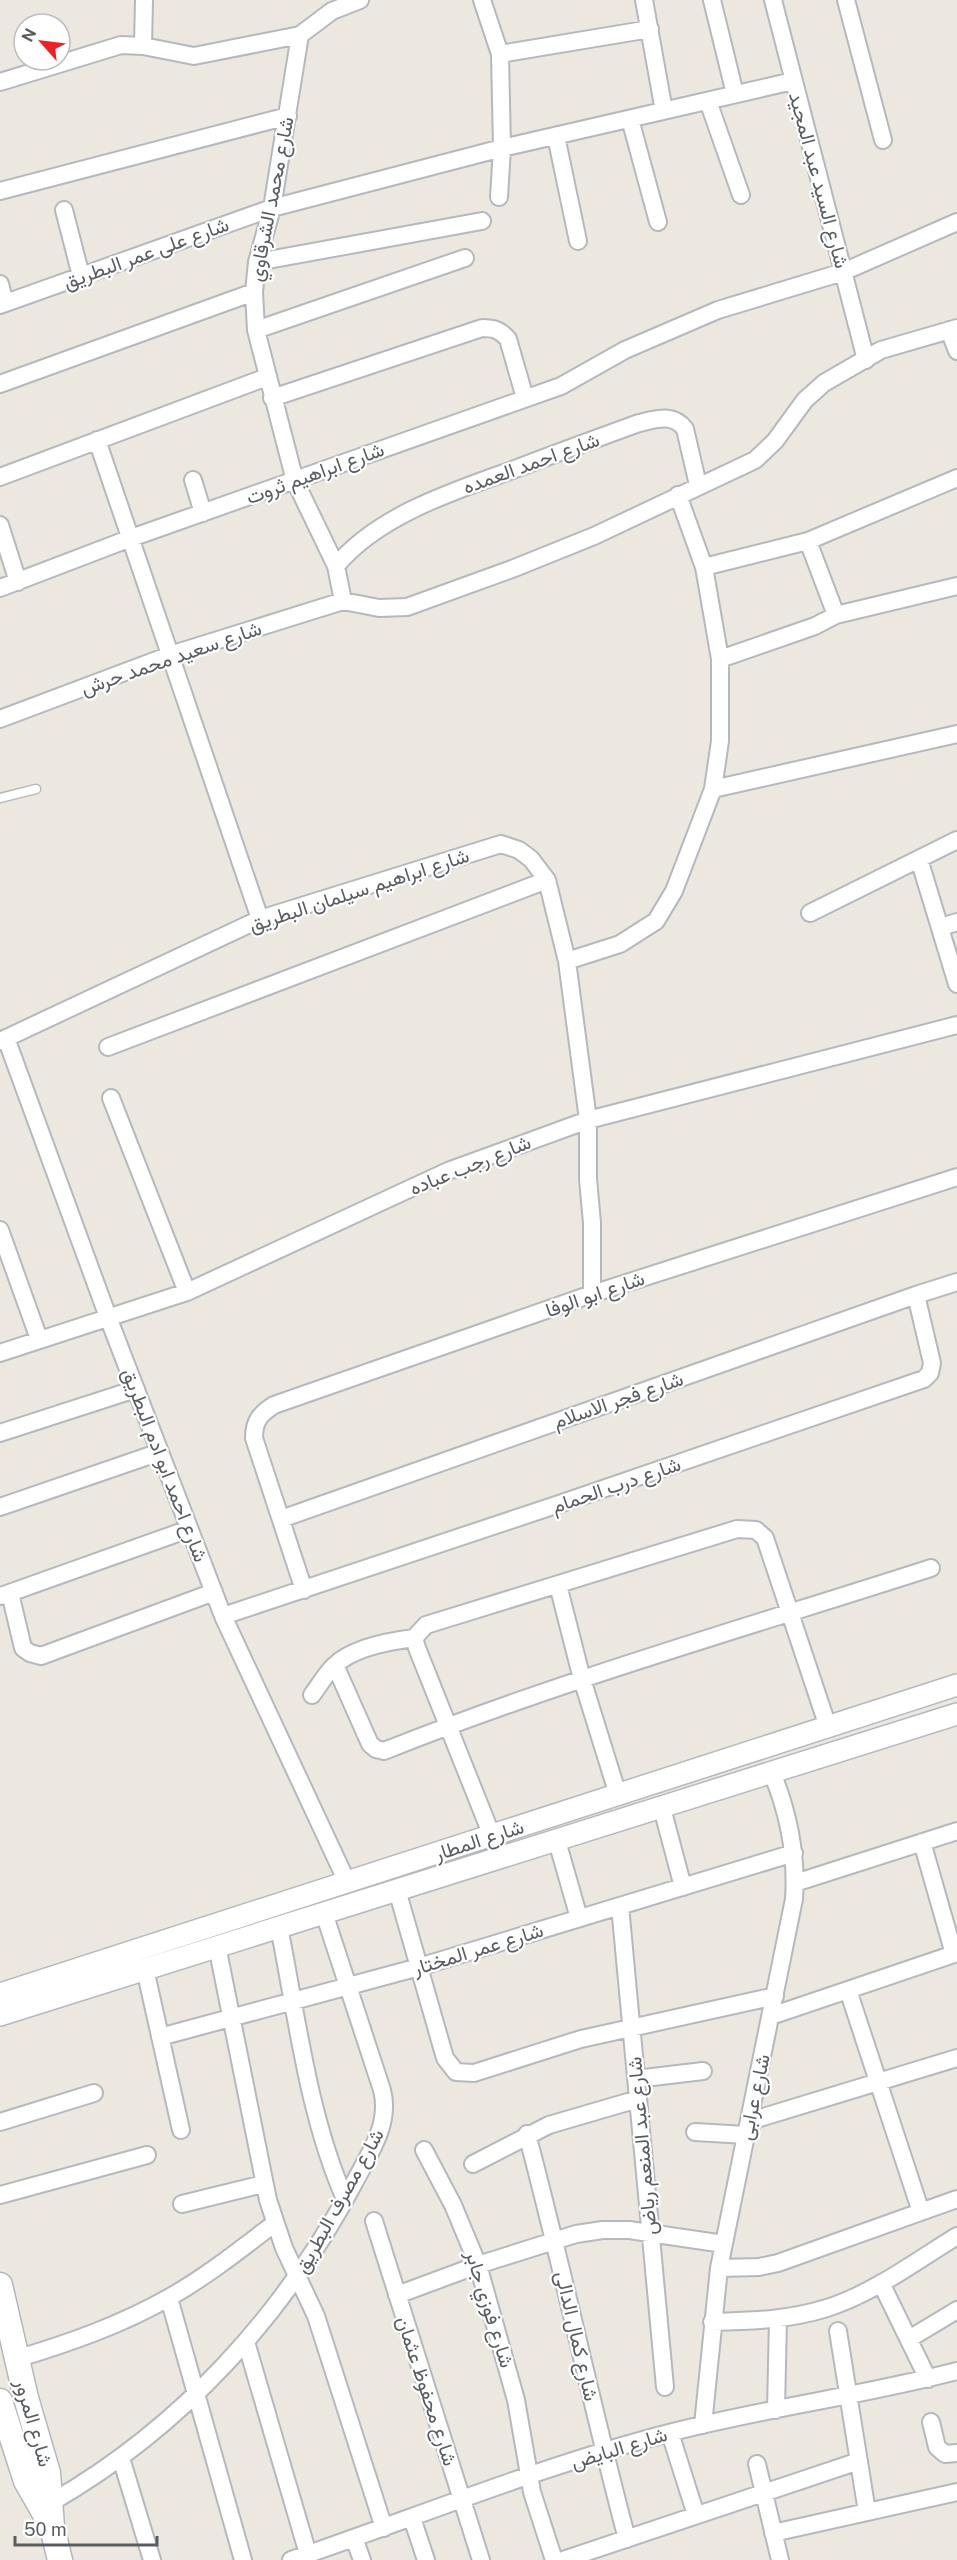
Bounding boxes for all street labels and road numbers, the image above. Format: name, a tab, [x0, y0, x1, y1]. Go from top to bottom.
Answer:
street label: شارع السيد عبد المجيد	[782, 89, 854, 271]
street label: شارع محمد الشرقاوي	[243, 115, 304, 284]
street label: شارع على عمر البطريق	[60, 212, 233, 296]
street label: شارع احمد العمده	[460, 427, 603, 501]
street label: شارع ابراهيم ثروت	[243, 437, 388, 511]
street label: شارع سعيد محمد حرش	[77, 616, 265, 702]
street label: شارع ابراهيم سيلمان البطريق	[246, 843, 473, 939]
street label: شارع رجب عباده	[406, 1130, 535, 1202]
street label: شارع ابو الوفا	[542, 1266, 648, 1324]
street label: شارع احمد ابو ادم البطريق	[115, 1365, 213, 1566]
street label: شارع فجر الاسلام	[550, 1366, 687, 1435]
street label: شارع درب الحمام	[548, 1452, 684, 1520]
street label: شارع المطار	[430, 1814, 527, 1868]
street label: شارع عمر المختار	[409, 1918, 547, 1982]
street label: شارع عرابى	[733, 2052, 777, 2143]
street label: شارع عبد المنعم رياض	[622, 2056, 664, 2236]
street label: شارع مصرف البطريق	[289, 2124, 390, 2279]
street label: شارع فوزي جابر	[456, 2247, 519, 2372]
street label: شارع كمال الدالى	[548, 2269, 604, 2404]
street label: شارع محفوظ عثمان	[390, 2313, 462, 2469]
street label: شارع المرور	[8, 2375, 58, 2470]
street label: شارع البايض	[568, 2422, 671, 2476]

